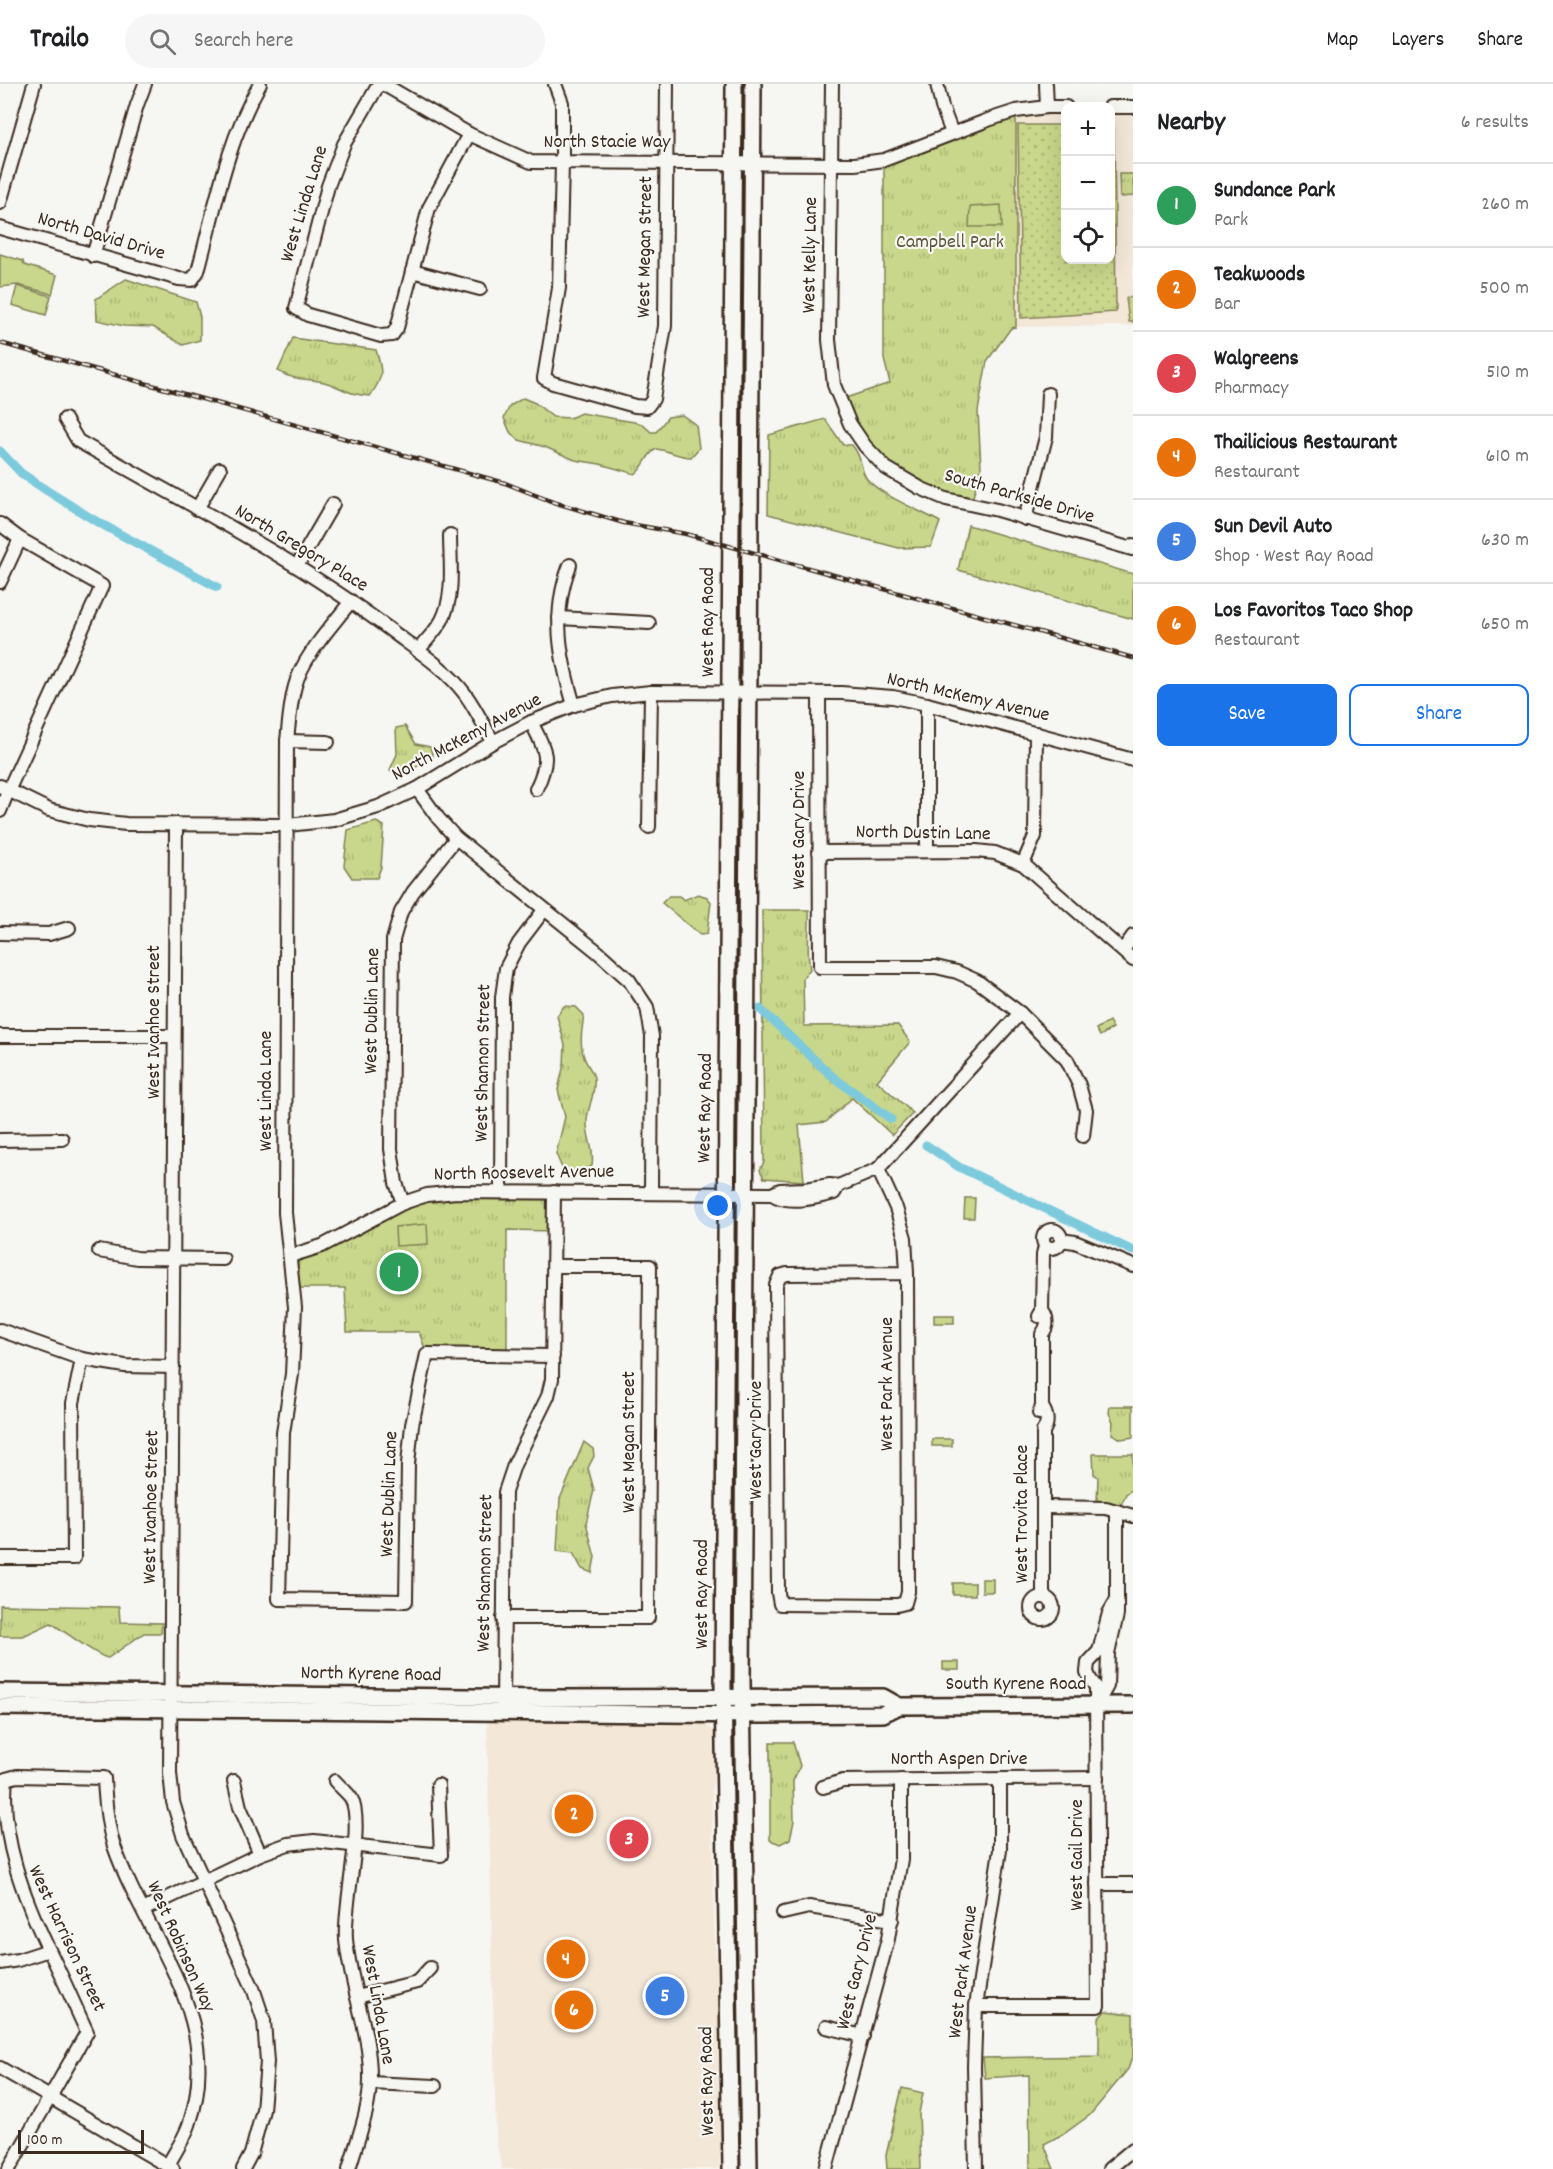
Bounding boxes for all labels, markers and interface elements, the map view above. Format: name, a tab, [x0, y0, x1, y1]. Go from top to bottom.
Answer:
search box	[125, 14, 545, 68]
text: Trailo	[30, 21, 89, 61]
icon: search	[146, 25, 179, 58]
text: Search here	[194, 26, 293, 57]
text: Map	[1327, 26, 1358, 56]
text: Layers	[1391, 26, 1444, 56]
text: Share	[1477, 26, 1523, 56]
map controls	[1061, 102, 1115, 264]
button: +	[1061, 102, 1115, 156]
text: Nearby	[1157, 105, 1225, 142]
text: 6 results	[1461, 109, 1529, 137]
street label: North Stacie Way	[544, 129, 671, 157]
street label: West Linda Lane	[274, 142, 336, 266]
button: −	[1061, 156, 1115, 210]
street label: West Megan Street	[631, 176, 661, 318]
text: Sundance Park	[1214, 176, 1335, 207]
text: 1	[1174, 191, 1179, 219]
text: 260 m	[1481, 191, 1529, 219]
street label: West Kelly Lane	[796, 196, 826, 313]
street label: North David Drive	[34, 205, 168, 269]
text: Park	[1214, 207, 1248, 235]
button: locate	[1061, 210, 1115, 264]
park label: Campbell Park	[896, 229, 1004, 257]
text: Teakwoods	[1214, 260, 1305, 291]
text: 2	[1172, 275, 1181, 303]
text: 500 m	[1480, 275, 1529, 303]
text: Bar	[1214, 291, 1240, 319]
text: Walgreens	[1214, 344, 1299, 375]
text: 3	[1172, 359, 1181, 387]
text: 510 m	[1486, 359, 1529, 387]
text: Pharmacy	[1214, 375, 1288, 403]
text: Thailicious Restaurant	[1214, 428, 1397, 459]
text: 4	[1172, 443, 1181, 471]
text: 610 m	[1486, 443, 1529, 471]
text: Restaurant	[1214, 459, 1300, 487]
street label: South Parkside Drive	[941, 462, 1098, 532]
street label: North Gregory Place	[229, 498, 373, 600]
text: Sun Devil Auto	[1214, 512, 1332, 543]
text: 5	[1172, 527, 1181, 555]
text: 630 m	[1481, 527, 1529, 555]
text: Shop · West Ray Road	[1214, 543, 1374, 571]
street label: West Ray Road	[695, 567, 723, 677]
text: Los Favoritos Taco Shop	[1214, 596, 1413, 627]
text: 6	[1172, 611, 1181, 639]
text: 650 m	[1481, 611, 1529, 639]
text: Restaurant	[1214, 627, 1300, 655]
street label: North McKemy Avenue	[884, 666, 1052, 730]
button: Save	[1157, 684, 1337, 746]
button: Share	[1349, 684, 1529, 746]
street label: North McKemy Avenue	[387, 687, 547, 789]
street label: West Gary Drive	[786, 770, 814, 889]
street label: North Dustin Lane	[855, 819, 991, 849]
street label: West Ivanhoe Street	[141, 945, 169, 1099]
street label: West Dublin Lane	[358, 948, 388, 1074]
street label: West Shannon Street	[469, 984, 499, 1142]
street label: West Linda Lane	[253, 1030, 281, 1151]
street label: West Ray Road	[691, 1053, 721, 1163]
street label: North Roosevelt Avenue	[433, 1158, 615, 1190]
your location	[703, 1191, 732, 1220]
pin: 1	[380, 1250, 418, 1294]
street label: West Park Avenue	[874, 1317, 902, 1451]
street label: West Megan Street	[616, 1371, 644, 1513]
street label: West Gary Drive	[743, 1380, 771, 1499]
street label: West Ivanhoe Street	[137, 1430, 167, 1584]
street label: West Dublin Lane	[374, 1430, 406, 1558]
street label: West Trovita Place	[1009, 1445, 1037, 1583]
street label: West Shannon Street	[471, 1494, 501, 1652]
street label: West Ray Road	[689, 1539, 717, 1649]
street label: North Kyrene Road	[300, 1660, 442, 1690]
street label: South Kyrene Road	[945, 1671, 1087, 1699]
street label: North Aspen Drive	[890, 1746, 1028, 1774]
pin: 2	[554, 1792, 594, 1836]
street label: West Gail Drive	[1064, 1799, 1092, 1911]
pin: 3	[610, 1816, 648, 1862]
street label: West Harrison Street	[20, 1861, 112, 2017]
street label: West Robinson Way	[139, 1877, 222, 2018]
street label: West Park Avenue	[942, 1904, 986, 2040]
street label: West Gary Drive	[830, 1911, 886, 2033]
pin: 4	[546, 1936, 586, 1982]
street label: West Linda Lane	[353, 1943, 401, 2067]
pin: 5	[646, 1974, 684, 2018]
pin: 6	[554, 1988, 594, 2032]
street label: West Ray Road	[693, 2026, 723, 2136]
scale bar	[18, 2127, 144, 2154]
text: 100 m	[27, 2129, 63, 2152]

